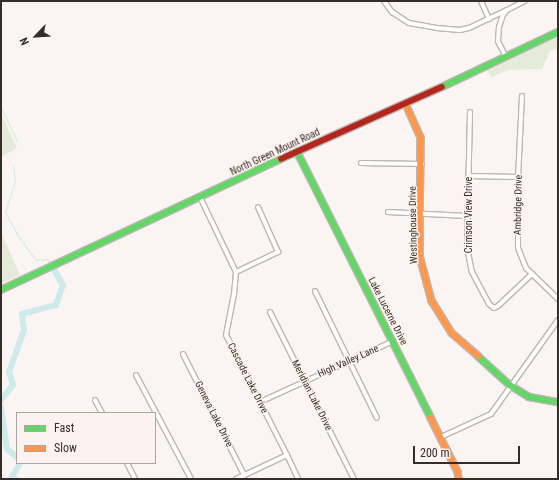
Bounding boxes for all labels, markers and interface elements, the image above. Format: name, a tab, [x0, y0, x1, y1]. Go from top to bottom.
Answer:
north arrow	[16, 16, 56, 56]
text: N	[17, 35, 32, 47]
street label: North Green Mount Road	[228, 126, 322, 178]
street label: Ambridge Drive	[511, 175, 525, 235]
street label: Crimson View Drive	[463, 177, 475, 253]
street label: Westinghouse Drive	[406, 186, 420, 264]
street label: Lake Lucerne Drive	[366, 275, 410, 347]
street label: Cascade Lake Drive	[225, 341, 271, 415]
street label: High Valley Lane	[316, 342, 380, 380]
street label: Meridian Lake Drive	[289, 358, 335, 432]
street label: Geneva Lake Drive	[192, 379, 236, 449]
legend	[16, 412, 156, 464]
text: Fast	[54, 421, 74, 435]
scale bar	[415, 438, 522, 464]
text: Slow	[54, 441, 77, 455]
text: 200 m	[420, 446, 450, 460]

